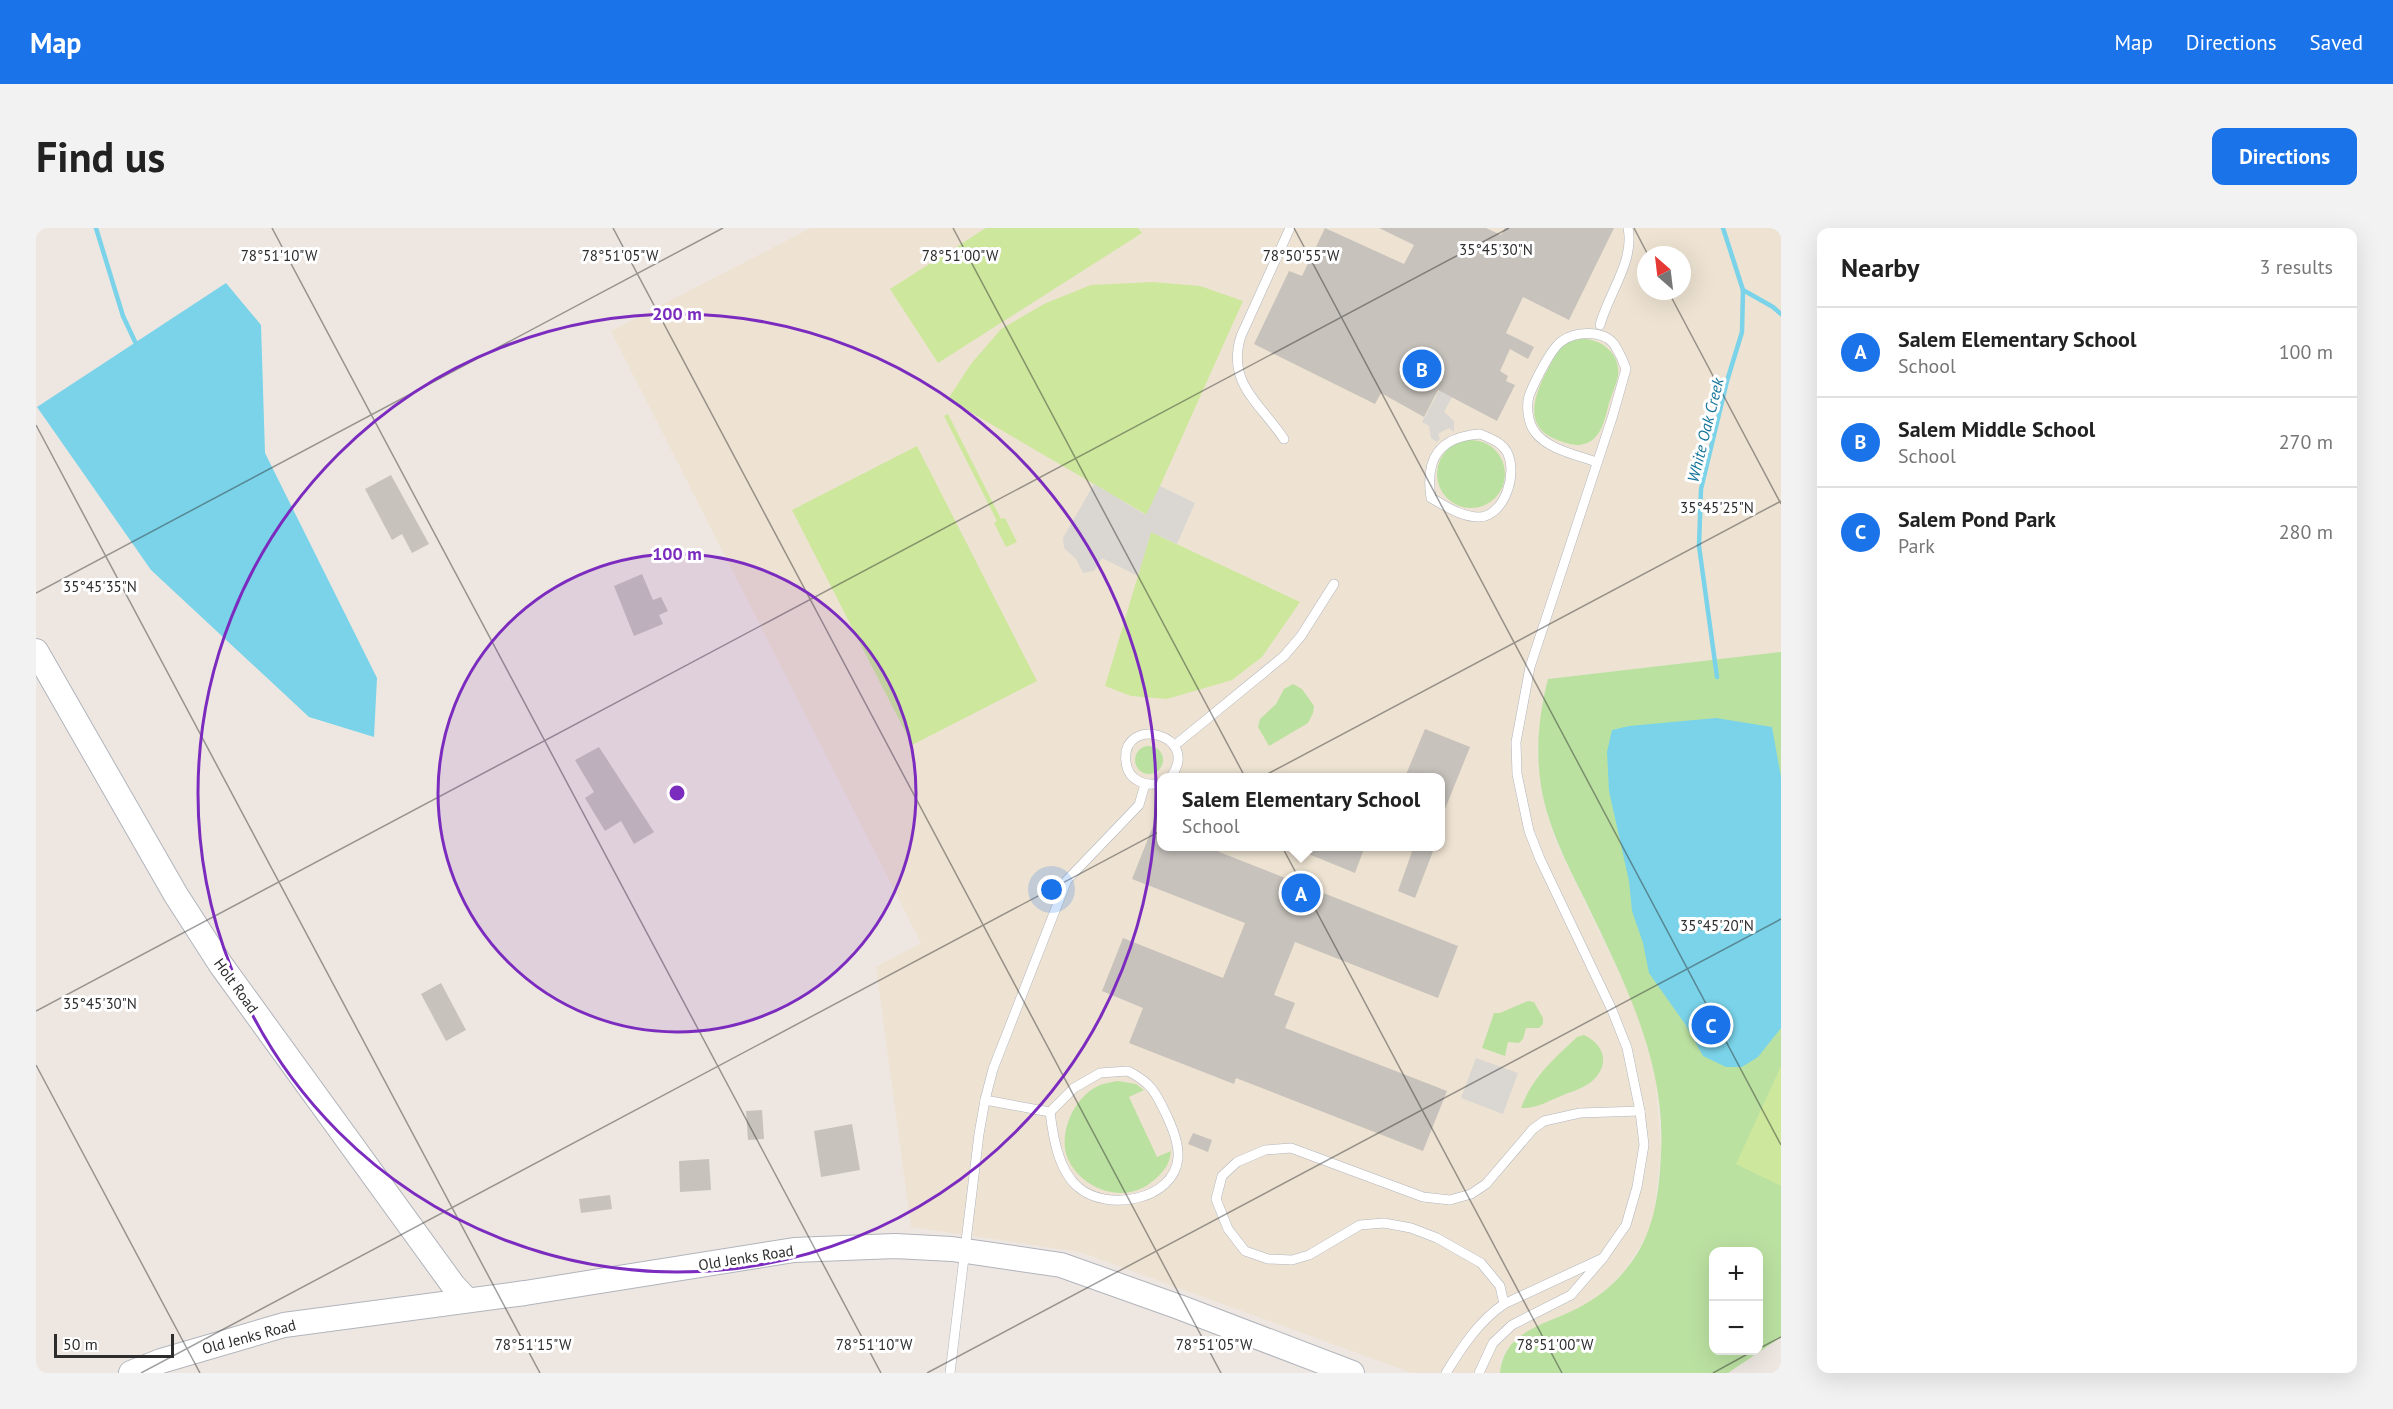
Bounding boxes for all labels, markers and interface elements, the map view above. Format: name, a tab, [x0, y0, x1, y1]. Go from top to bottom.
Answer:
text: Map	[30, 24, 81, 61]
text: Map	[2114, 29, 2153, 56]
text: Directions	[2186, 29, 2277, 56]
text: Saved	[2310, 29, 2363, 56]
button: Directions	[2212, 128, 2357, 185]
text: Find us	[36, 129, 165, 184]
text: 35°45'30"N	[1459, 240, 1533, 259]
text: 78°51'10"W	[241, 246, 318, 265]
text: 78°51'05"W	[582, 246, 659, 265]
text: 78°51'00"W	[922, 246, 999, 265]
text: 78°50'55"W	[1263, 246, 1340, 265]
north arrow	[1637, 246, 1691, 300]
text: Nearby	[1841, 251, 1919, 284]
text: 3 results	[2260, 254, 2333, 280]
text: 200 m	[652, 302, 702, 325]
text: Salem Elementary School	[1898, 325, 2136, 353]
text: A	[1854, 339, 1867, 365]
text: 100 m	[2279, 339, 2333, 365]
pin: B	[1402, 346, 1442, 392]
text: School	[1898, 353, 1956, 379]
water label: White Oak Creek	[1682, 375, 1728, 484]
text: Salem Middle School	[1898, 415, 2095, 443]
text: B	[1855, 429, 1866, 455]
text: 270 m	[2279, 429, 2333, 455]
text: School	[1898, 443, 1956, 469]
text: 35°45'25"N	[1680, 498, 1754, 517]
text: Salem Pond Park	[1898, 505, 2056, 533]
text: C	[1855, 519, 1866, 545]
text: 280 m	[2279, 519, 2333, 545]
text: Park	[1898, 533, 1935, 559]
text: 100 m	[652, 542, 702, 565]
text: 35°45'35"N	[63, 577, 137, 596]
popup	[1157, 773, 1445, 851]
centre of rings	[667, 783, 687, 803]
text: Salem Elementary School	[1182, 785, 1420, 813]
text: School	[1182, 813, 1240, 839]
pin: A	[1282, 870, 1320, 916]
your location	[1037, 875, 1066, 904]
text: 35°45'20"N	[1680, 916, 1754, 935]
street label: Holt Road	[210, 954, 263, 1017]
text: 35°45'30"N	[63, 994, 137, 1013]
pin: C	[1692, 1002, 1730, 1048]
street label: Old Jenks Road	[697, 1241, 795, 1274]
map controls	[1709, 1247, 1763, 1355]
button: +	[1709, 1247, 1763, 1301]
button: −	[1709, 1301, 1763, 1355]
street label: Old Jenks Road	[200, 1315, 298, 1358]
scale bar	[54, 1331, 174, 1358]
text: 50 m	[63, 1334, 98, 1354]
text: 78°51'15"W	[495, 1335, 572, 1354]
text: 78°51'10"W	[836, 1335, 913, 1354]
text: 78°51'05"W	[1176, 1335, 1253, 1354]
text: 78°51'00"W	[1517, 1335, 1594, 1354]

